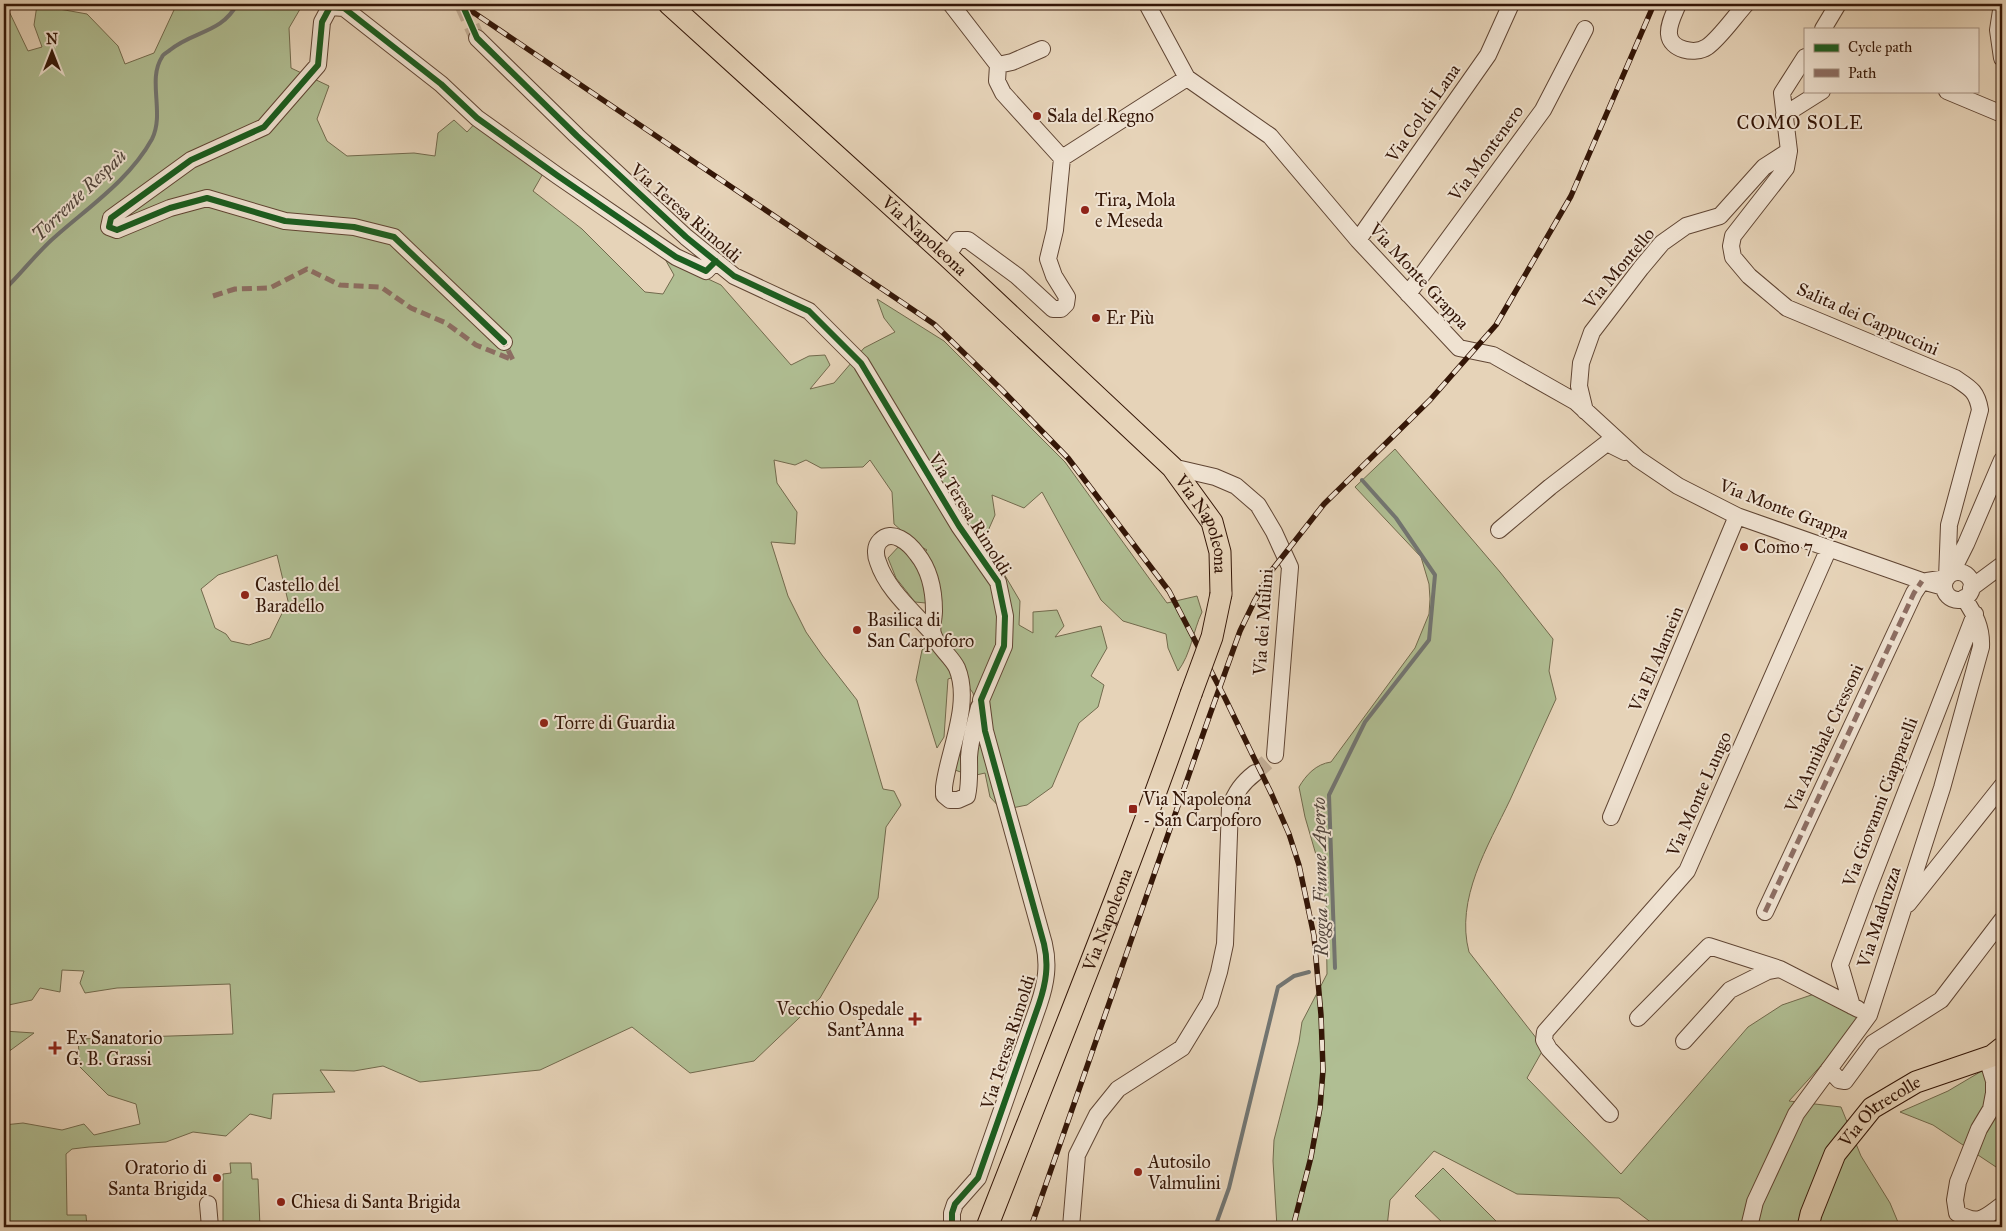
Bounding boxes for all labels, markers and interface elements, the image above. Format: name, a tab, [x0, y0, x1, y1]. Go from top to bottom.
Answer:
north arrow	[28, 28, 78, 78]
legend	[1804, 28, 1978, 92]
text: N	[46, 31, 58, 48]
text: Cycle path	[1848, 38, 1913, 56]
street label: Via Col di Lana	[1380, 59, 1465, 167]
text: Path	[1848, 64, 1877, 82]
street label: Via Montenero	[1443, 101, 1528, 206]
place label: Sala del Regno	[1047, 105, 1154, 128]
marker: Sala del Regno	[1031, 110, 1043, 122]
district label: COMO SOLE	[1736, 111, 1864, 134]
water label: Torrente Respaù	[27, 144, 132, 247]
street label: Via Teresa Rimoldi	[625, 158, 746, 267]
place label: Tira, Mola e Meseda	[1095, 189, 1176, 232]
street label: Via Napoleona	[876, 190, 972, 281]
marker: Tira, Mola e Meseda	[1079, 204, 1091, 216]
street label: Via Monte Grappa	[1364, 218, 1474, 334]
street label: Via Montello	[1578, 223, 1659, 314]
street label: Salita dei Cappuccini	[1794, 278, 1942, 360]
place label: Er Più	[1106, 307, 1155, 329]
marker: Er Più	[1090, 312, 1102, 324]
street label: Via Teresa Rimoldi	[923, 448, 1016, 579]
street label: Via Napoleona	[1170, 469, 1232, 574]
street label: Via Monte Grappa	[1715, 474, 1852, 544]
place label: Como 7	[1754, 536, 1813, 558]
marker: Como 7	[1738, 541, 1750, 553]
street label: Via dei Mulini	[1248, 568, 1278, 677]
place label: Castello del Baradello	[255, 574, 340, 617]
marker: Castello del Baradello	[239, 589, 251, 601]
street label: Via El Alamein	[1624, 603, 1688, 716]
place label: Basilica di San Carpoforo	[867, 609, 974, 652]
marker: Basilica di San Carpoforo	[851, 624, 863, 636]
street label: Via Annibale Cressoni	[1780, 660, 1868, 817]
place label: Torre di Guardia	[554, 712, 676, 734]
street label: Via Giovanni Ciapparelli	[1837, 714, 1922, 891]
marker: Torre di Guardia	[538, 717, 550, 729]
street label: Via Monte Lungo	[1661, 728, 1737, 861]
place label: Via Napoleona - San Carpoforo	[1142, 788, 1262, 831]
water label: Roggia Fiume Aperto	[1307, 797, 1334, 958]
marker: Via Napoleona - San Carpoforo	[1127, 803, 1139, 815]
street label: Via Madruzza	[1852, 863, 1906, 971]
street label: Via Napoleona	[1077, 865, 1137, 975]
street label: Via Teresa Rimoldi	[976, 972, 1040, 1113]
place label: Vecchio Ospedale Sant'Anna	[775, 998, 904, 1041]
marker: Vecchio Ospedale Sant'Anna	[908, 1012, 922, 1026]
place label: Ex Sanatorio G. B. Grassi	[66, 1027, 162, 1070]
marker: Ex Sanatorio G. B. Grassi	[48, 1041, 62, 1055]
street label: Via Oltrecolle	[1833, 1070, 1923, 1152]
place label: Autosilo Valmulini	[1147, 1151, 1221, 1194]
place label: Oratorio di Santa Brigida	[108, 1157, 207, 1201]
marker: Autosilo Valmulini	[1132, 1166, 1144, 1178]
marker: Oratorio di Santa Brigida	[211, 1172, 223, 1184]
place label: Chiesa di Santa Brigida	[291, 1191, 461, 1214]
marker: Chiesa di Santa Brigida	[275, 1196, 287, 1208]

